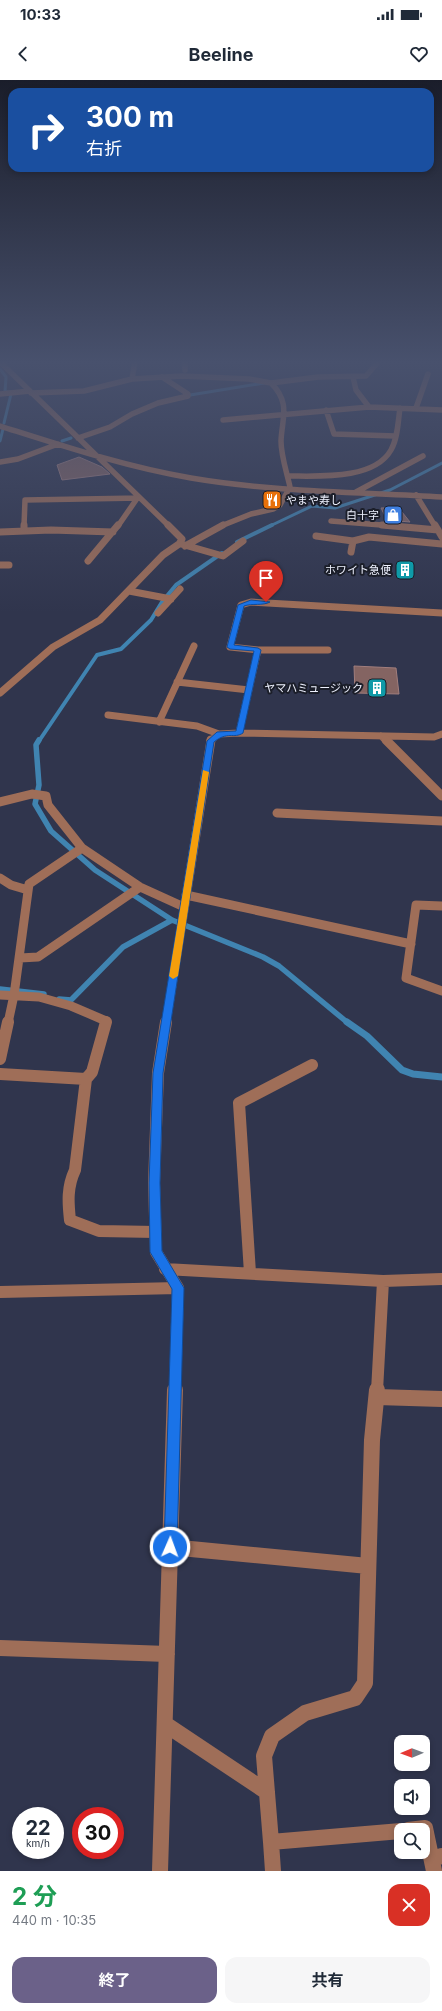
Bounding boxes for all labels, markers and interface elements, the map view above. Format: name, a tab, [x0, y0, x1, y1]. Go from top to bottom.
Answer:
text: 10:33	[20, 5, 61, 24]
icon: back	[12, 43, 34, 65]
icon: heart	[408, 43, 430, 65]
text: Beeline	[188, 44, 254, 65]
text: 300 m	[86, 100, 174, 134]
icon: right	[20, 104, 72, 156]
text: 右折	[86, 138, 122, 159]
restaurant icon: やまや寿し	[261, 489, 283, 511]
place label: やまや寿し	[286, 493, 341, 507]
shop icon: 白十字	[382, 504, 404, 526]
place label: 白十字	[346, 508, 379, 522]
building icon: ホワイト急便	[394, 559, 416, 581]
pin	[249, 561, 283, 602]
place label: ホワイト急便	[325, 563, 392, 577]
icon: arrive	[255, 567, 277, 589]
building icon: ヤマハミュージック	[366, 677, 388, 699]
place label: ヤマハミュージック	[264, 681, 363, 695]
position arrow	[149, 1526, 191, 1568]
north arrow	[394, 1735, 430, 1771]
map controls	[394, 1735, 430, 1859]
button: sound	[394, 1779, 430, 1815]
speed limit sign: 30	[72, 1807, 124, 1859]
text: 22	[25, 1816, 51, 1840]
button: search	[394, 1823, 430, 1859]
text: km/h	[26, 1837, 50, 1849]
text: 2 分	[12, 1882, 57, 1911]
button: close	[388, 1884, 430, 1926]
text: 440 m · 10:35	[12, 1912, 96, 1928]
button: 終了	[12, 1957, 217, 2003]
button: 共有	[225, 1957, 430, 2003]

